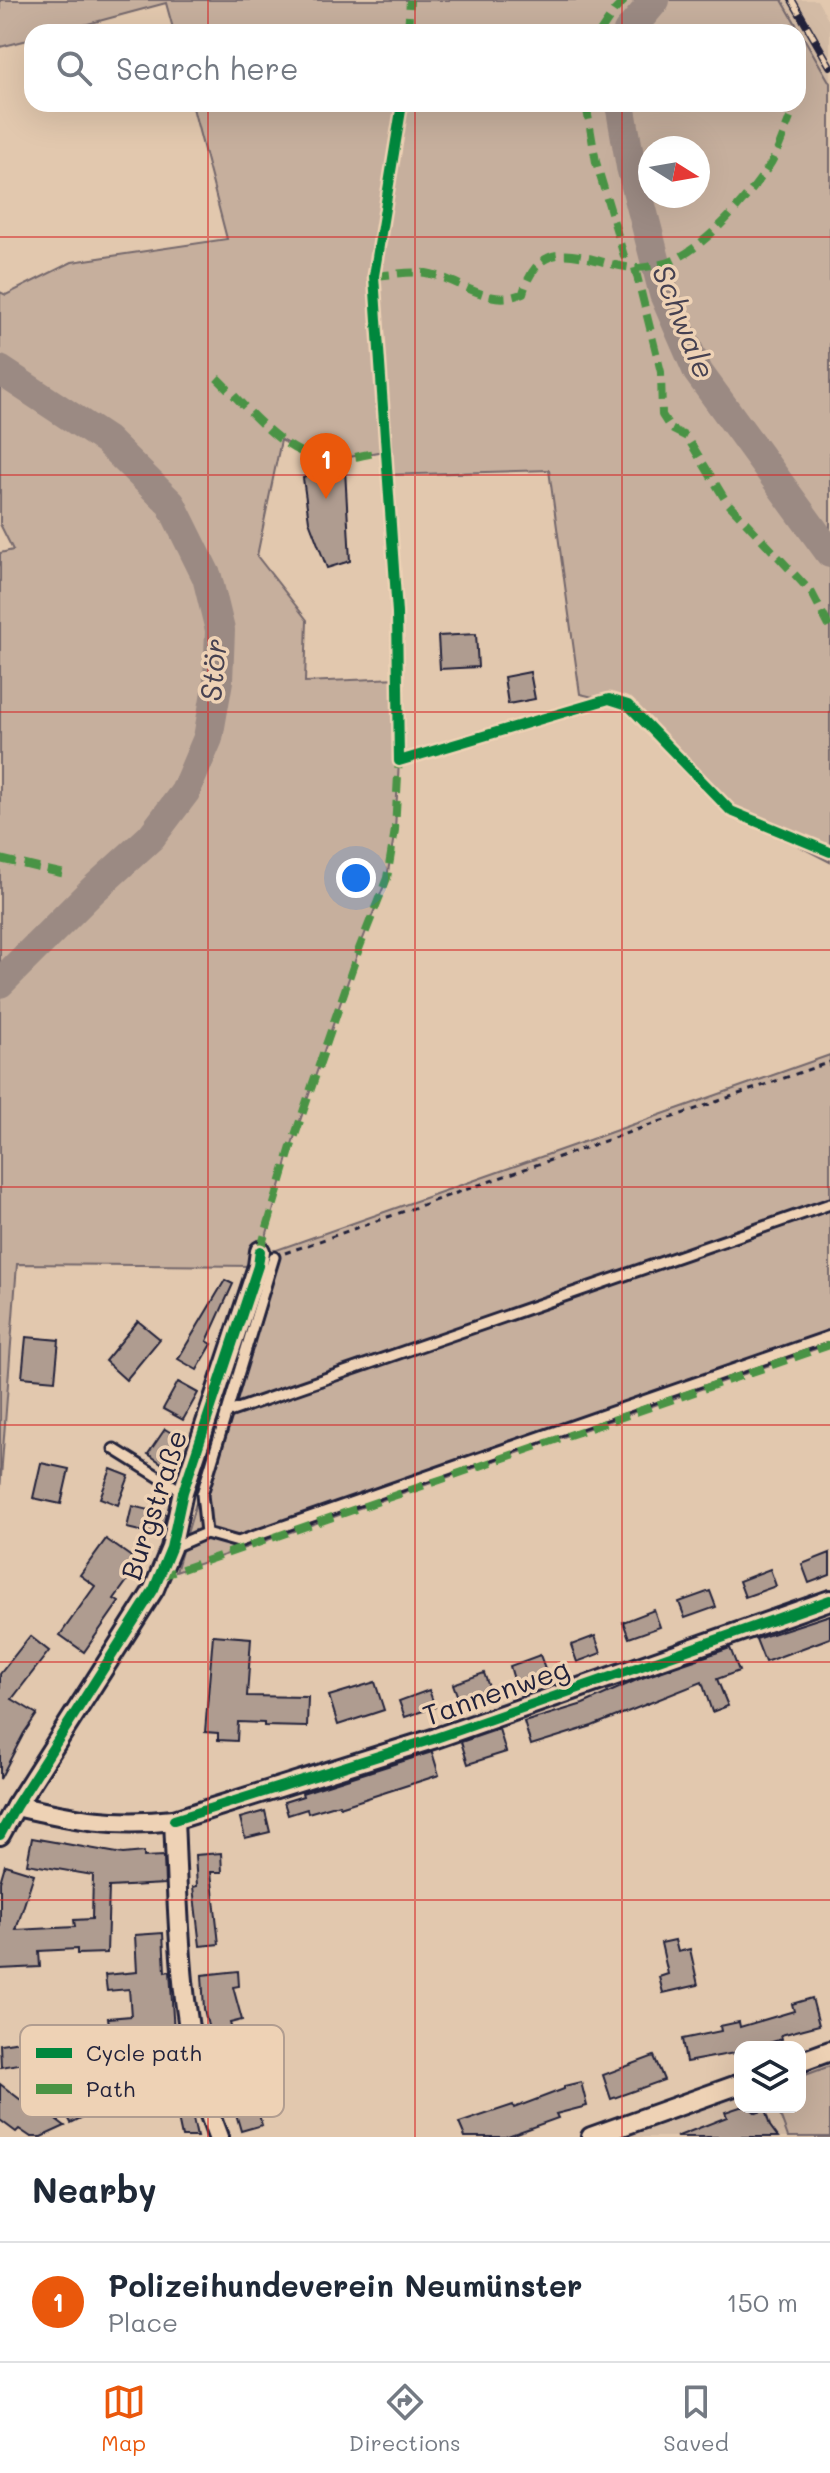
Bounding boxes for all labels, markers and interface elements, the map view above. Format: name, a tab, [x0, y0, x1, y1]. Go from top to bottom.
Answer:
search box	[24, 24, 806, 112]
icon: search	[52, 46, 96, 90]
text: Search here	[116, 48, 299, 88]
north arrow	[638, 136, 710, 208]
water label: Schwale	[644, 258, 726, 384]
pin: 1	[300, 433, 352, 499]
water label: Stör	[189, 637, 235, 703]
your location	[336, 858, 376, 898]
street label: Burgstraße	[112, 1425, 194, 1584]
street label: Tannenweg	[418, 1649, 573, 1733]
legend	[20, 2025, 284, 2117]
text: Cycle path	[86, 2038, 202, 2067]
map controls	[734, 2041, 806, 2113]
button: layers	[734, 2041, 806, 2113]
text: Path	[86, 2074, 135, 2103]
text: Nearby	[32, 2167, 157, 2212]
text: Polizeihundeverein Neumünster	[108, 2265, 582, 2305]
text: 1	[52, 2285, 64, 2319]
text: 150 m	[726, 2285, 798, 2319]
text: Place	[108, 2305, 178, 2339]
tab: Map	[101, 2380, 146, 2457]
tab: Directions	[349, 2380, 461, 2457]
tab: Saved	[663, 2380, 729, 2457]

